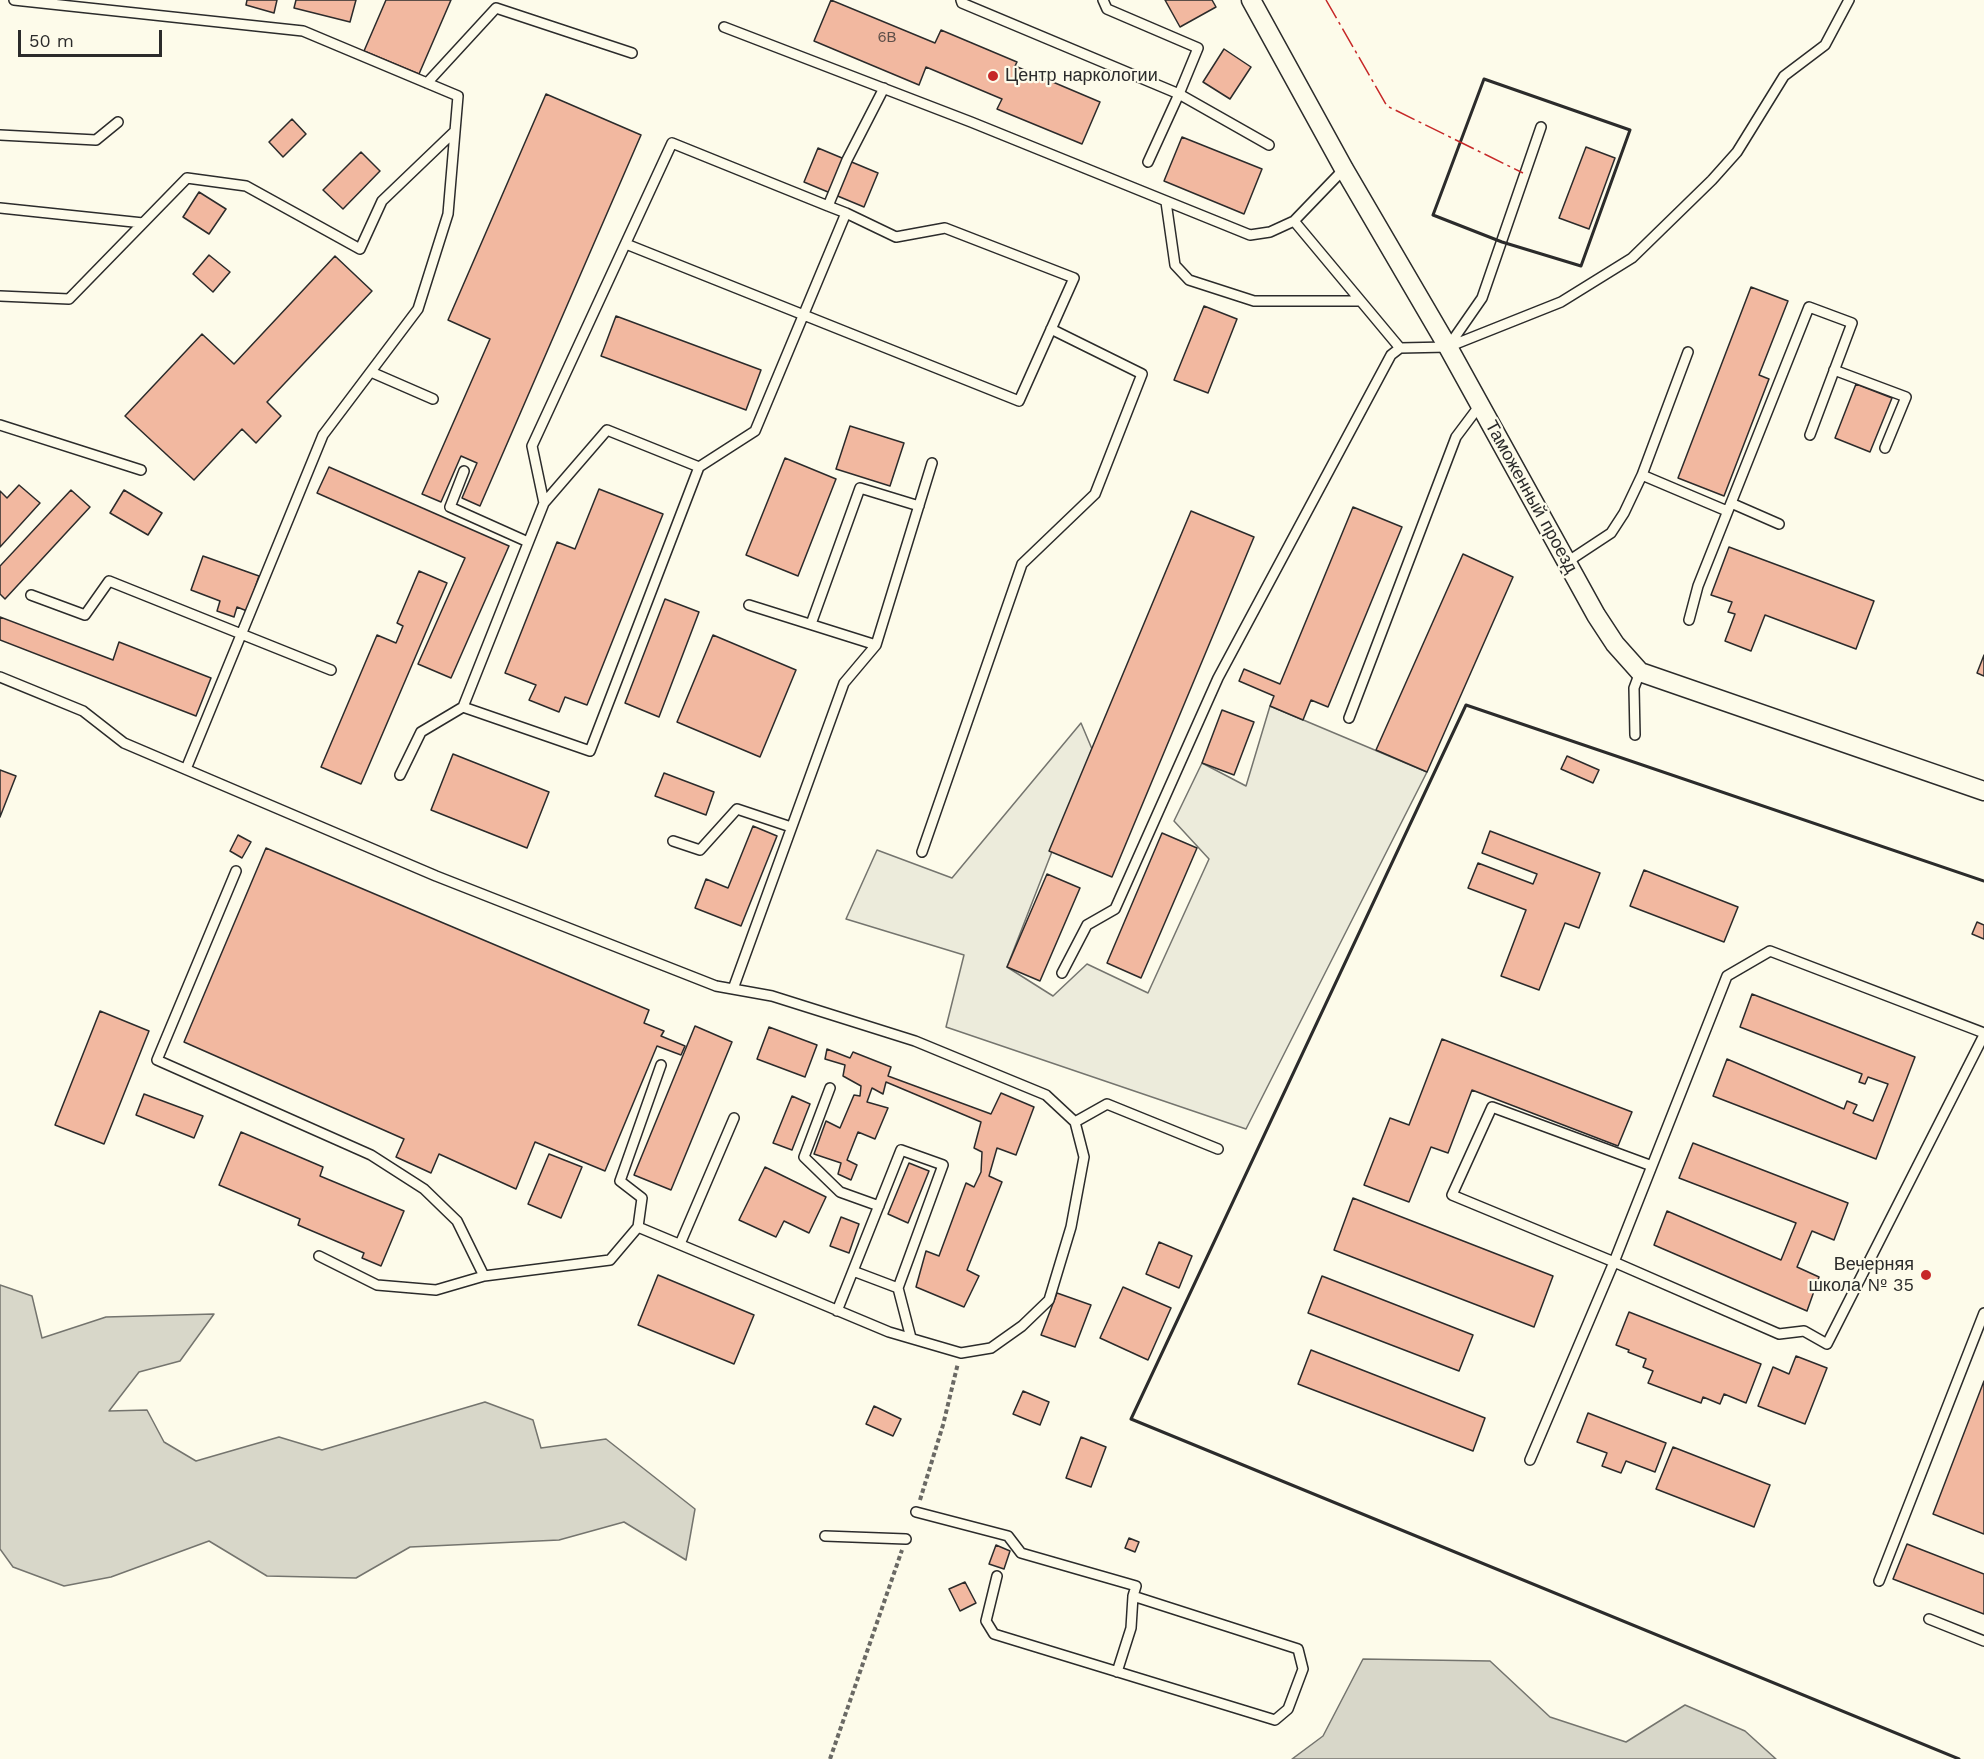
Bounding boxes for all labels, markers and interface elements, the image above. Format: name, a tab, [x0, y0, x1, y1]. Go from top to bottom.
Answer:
scale bar	[21, 18, 165, 56]
house number: 6В	[877, 29, 897, 47]
text: 50 m	[29, 30, 74, 51]
place label: Центр наркологии	[1005, 65, 1158, 87]
marker: Центр наркологии	[986, 69, 1000, 83]
street label: Таможенный проезд	[1480, 417, 1582, 577]
place label: Вечерняя школа № 35	[1808, 1254, 1914, 1296]
marker: Вечерняя школа № 35	[1919, 1268, 1933, 1282]

